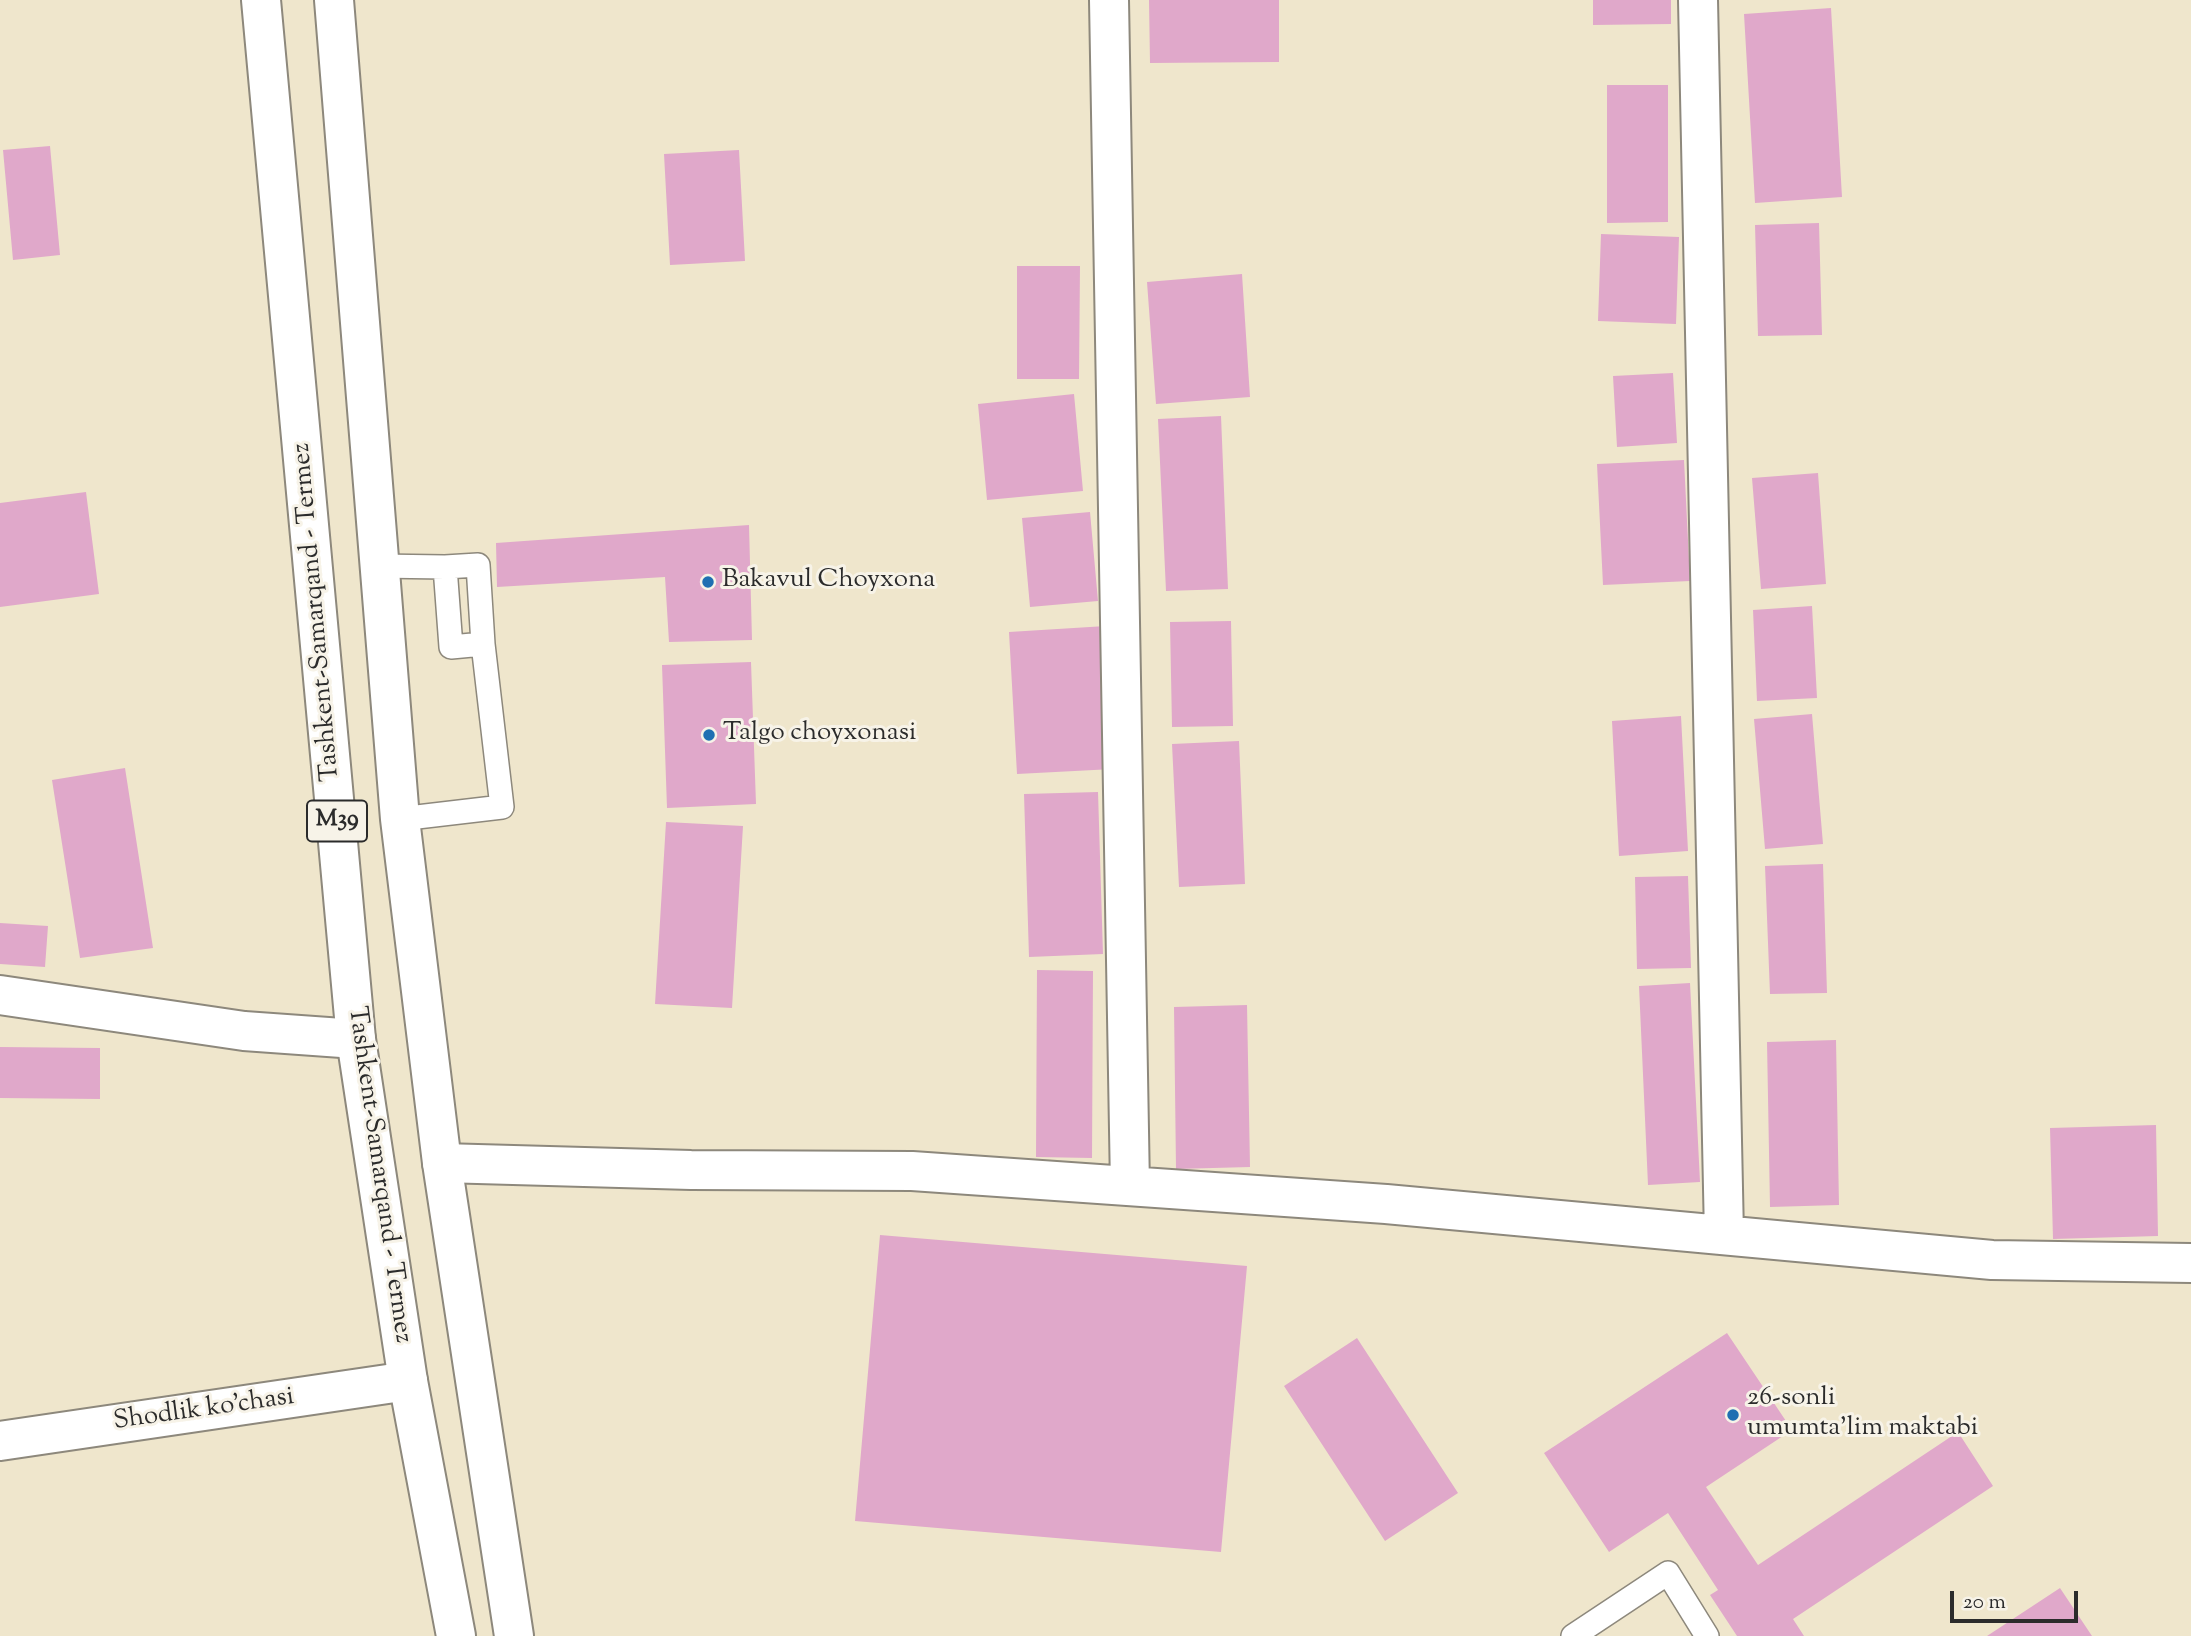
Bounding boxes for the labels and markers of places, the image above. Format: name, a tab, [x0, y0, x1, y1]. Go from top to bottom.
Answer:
place label: Bakavul Choyxona	[722, 566, 935, 598]
marker: Bakavul Choyxona	[700, 574, 716, 590]
place label: Talgo choyxonasi	[723, 719, 916, 751]
marker: Talgo choyxonasi	[701, 727, 717, 743]
place label: 26-sonli umumta'lim maktabi	[1747, 1384, 1978, 1446]
marker: 26-sonli umumta'lim maktabi	[1725, 1407, 1741, 1423]

